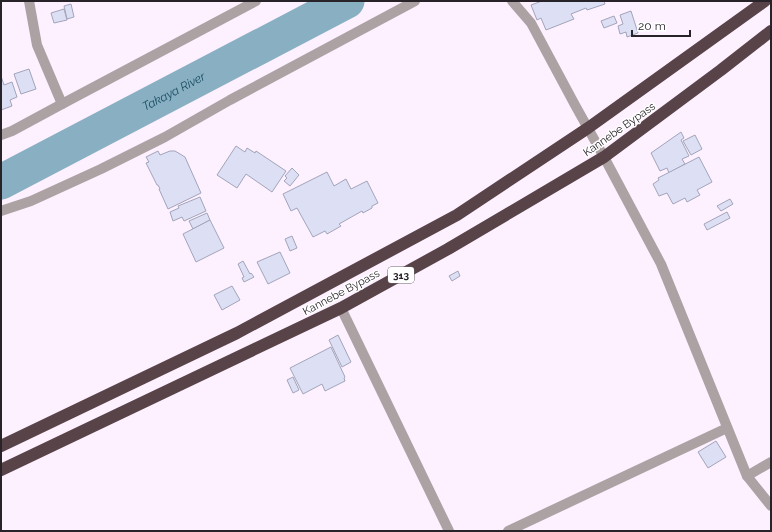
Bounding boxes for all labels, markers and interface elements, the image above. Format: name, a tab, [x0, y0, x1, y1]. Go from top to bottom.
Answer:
scale bar	[632, 12, 690, 38]
text: 20 m	[638, 19, 666, 33]
water label: Takaya River	[140, 69, 208, 114]
street label: Kannebe Bypass	[581, 100, 658, 159]
street label: Kannebe Bypass	[301, 267, 382, 318]
road number: 313	[388, 267, 414, 283]

